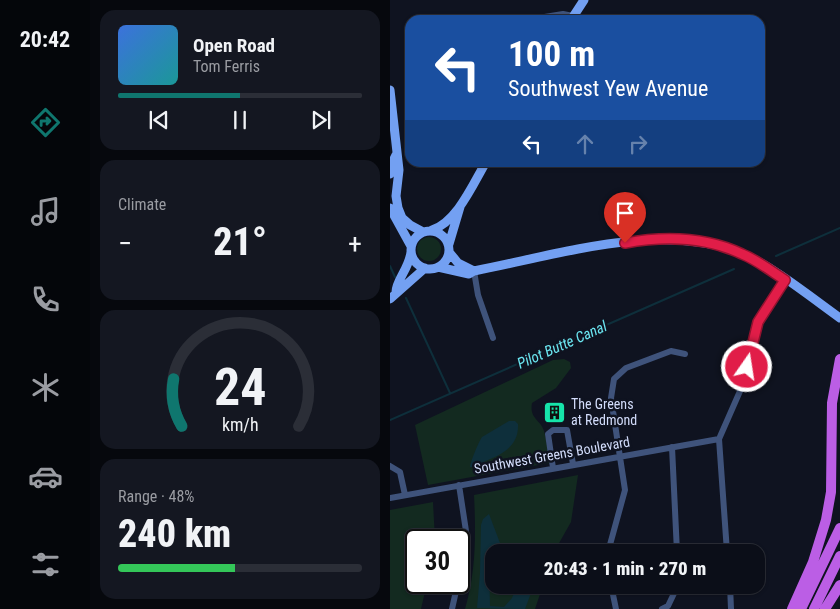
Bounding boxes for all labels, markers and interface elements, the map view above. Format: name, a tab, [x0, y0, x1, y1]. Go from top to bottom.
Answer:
text: 20:42	[20, 27, 70, 52]
text: Open Road	[193, 34, 275, 57]
text: 100 m	[508, 34, 595, 75]
icon: left	[425, 35, 490, 100]
text: Tom Ferris	[193, 57, 260, 76]
text: Southwest Yew Avenue	[508, 76, 708, 101]
icon: directions	[28, 105, 63, 140]
icon: previous	[145, 106, 173, 134]
icon: pause	[226, 106, 254, 134]
icon: next	[307, 106, 335, 134]
icon: left	[518, 130, 546, 158]
icon: ahead	[571, 130, 599, 158]
icon: right	[624, 130, 652, 158]
pin	[604, 192, 646, 243]
icon: music	[28, 194, 63, 229]
text: Climate	[118, 195, 166, 214]
icon: arrive	[611, 199, 639, 227]
text: 21°	[213, 220, 267, 264]
text: −	[118, 227, 132, 260]
text: +	[348, 227, 362, 260]
icon: phone	[28, 282, 63, 317]
water label: Pilot Butte Canal	[514, 317, 610, 373]
position arrow	[720, 340, 772, 392]
text: 24	[214, 357, 266, 418]
icon: climate	[28, 370, 63, 405]
place label: The Greens at Redmond	[571, 396, 637, 428]
building icon: The Greens at Redmond	[543, 400, 567, 424]
text: km/h	[222, 414, 258, 435]
street label: Southwest Greens Boulevard	[473, 433, 631, 477]
icon: car	[28, 459, 63, 494]
text: Range · 48%	[118, 487, 194, 506]
text: 240 km	[118, 512, 231, 556]
speed limit sign: 30	[405, 529, 470, 594]
icon: filters	[28, 547, 63, 582]
text: 20:43 · 1 min · 270 m	[544, 557, 706, 580]

